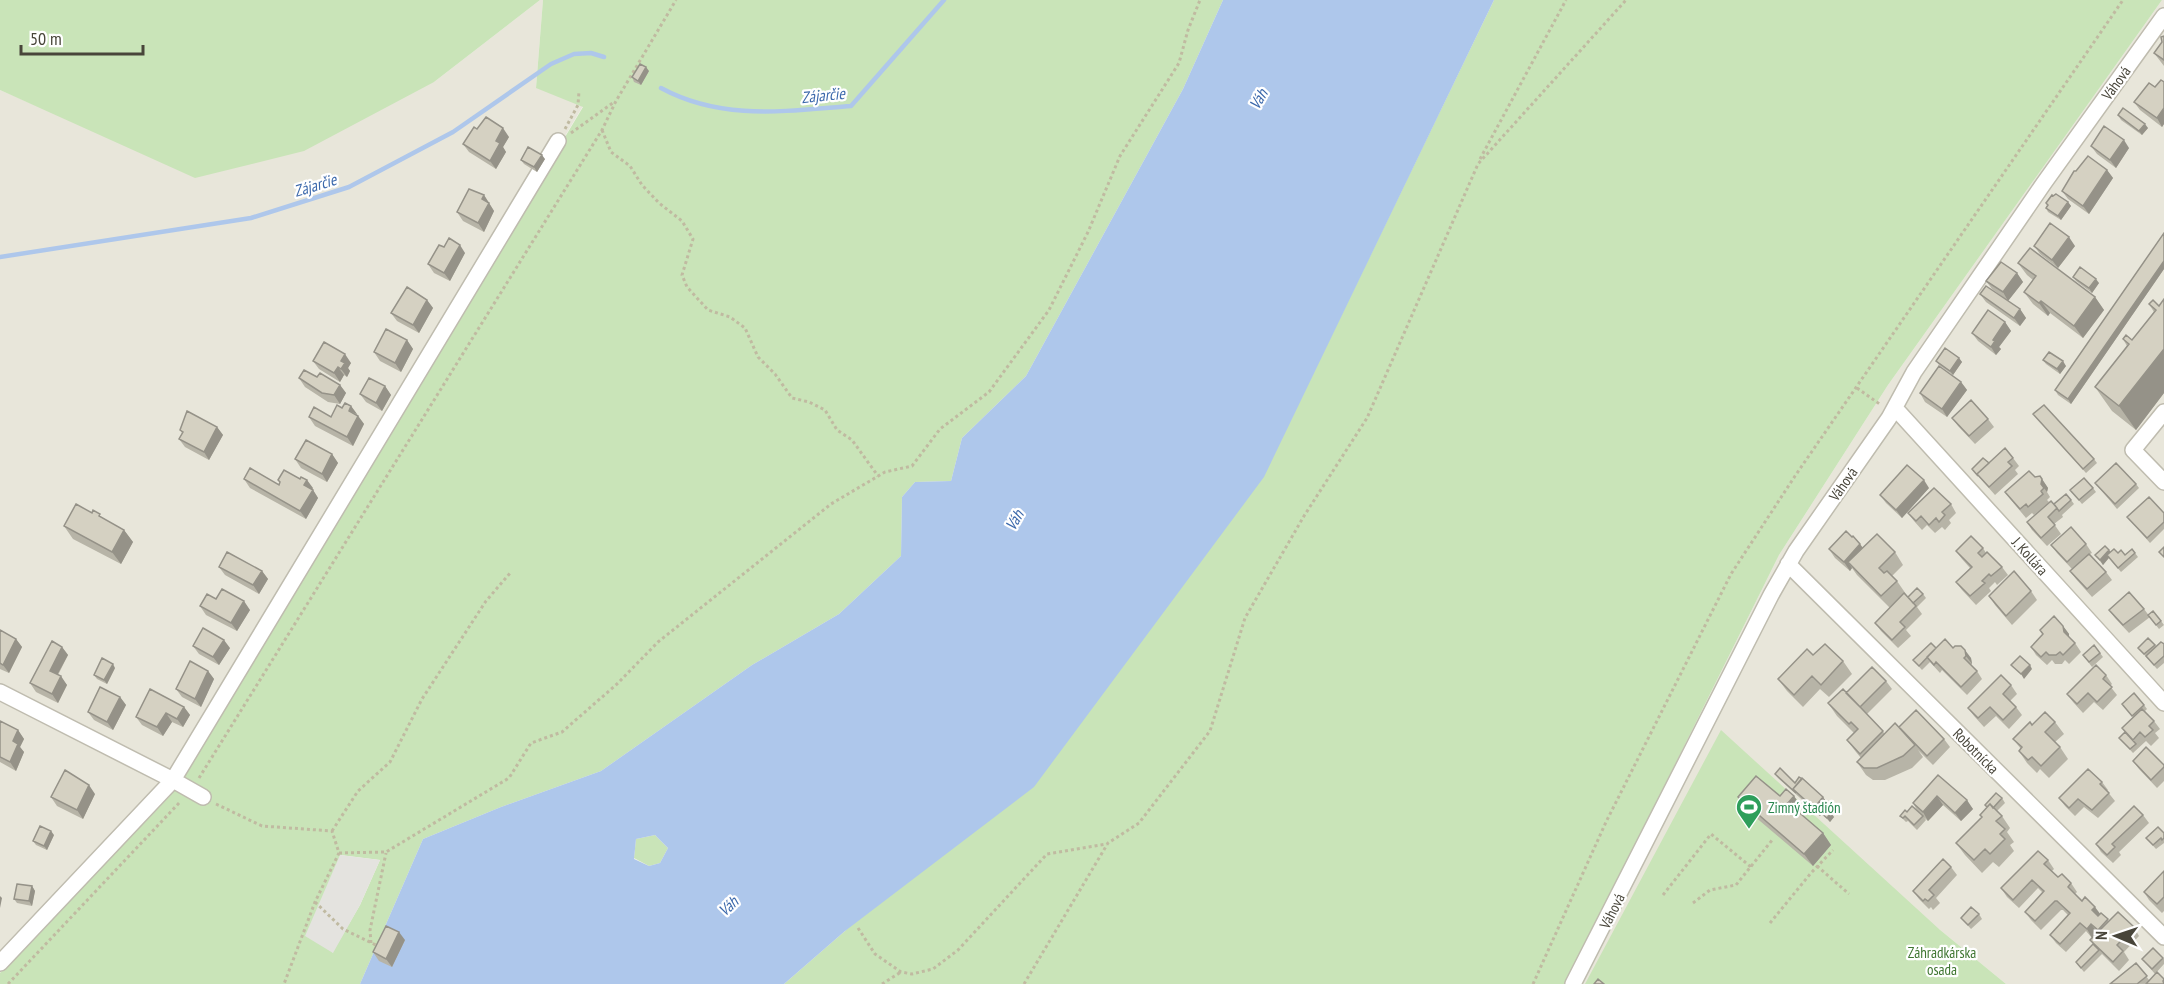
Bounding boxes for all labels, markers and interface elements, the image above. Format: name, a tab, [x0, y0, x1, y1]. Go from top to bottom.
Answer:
scale bar	[21, 18, 142, 56]
text: 50 m	[30, 27, 62, 50]
street label: Váhová	[2097, 62, 2135, 104]
water label: Zájarčie	[800, 83, 847, 107]
water label: Váh	[1244, 84, 1272, 113]
water label: Zájarčie	[291, 169, 340, 201]
street label: Váhová	[1824, 463, 1861, 505]
water label: Váh	[1000, 505, 1028, 534]
street label: J. Kollára	[2007, 532, 2052, 579]
street label: Robotnícka	[1949, 724, 2003, 778]
sports icon: Zimný štadión	[1734, 792, 1764, 830]
place label: Zimný štadión	[1768, 798, 1841, 817]
street label: Váhová	[1595, 890, 1629, 933]
water label: Váh	[714, 891, 743, 920]
north arrow	[2086, 906, 2146, 966]
text: N	[2091, 931, 2111, 940]
park label: Záhradkárska osada	[1908, 943, 1976, 979]

